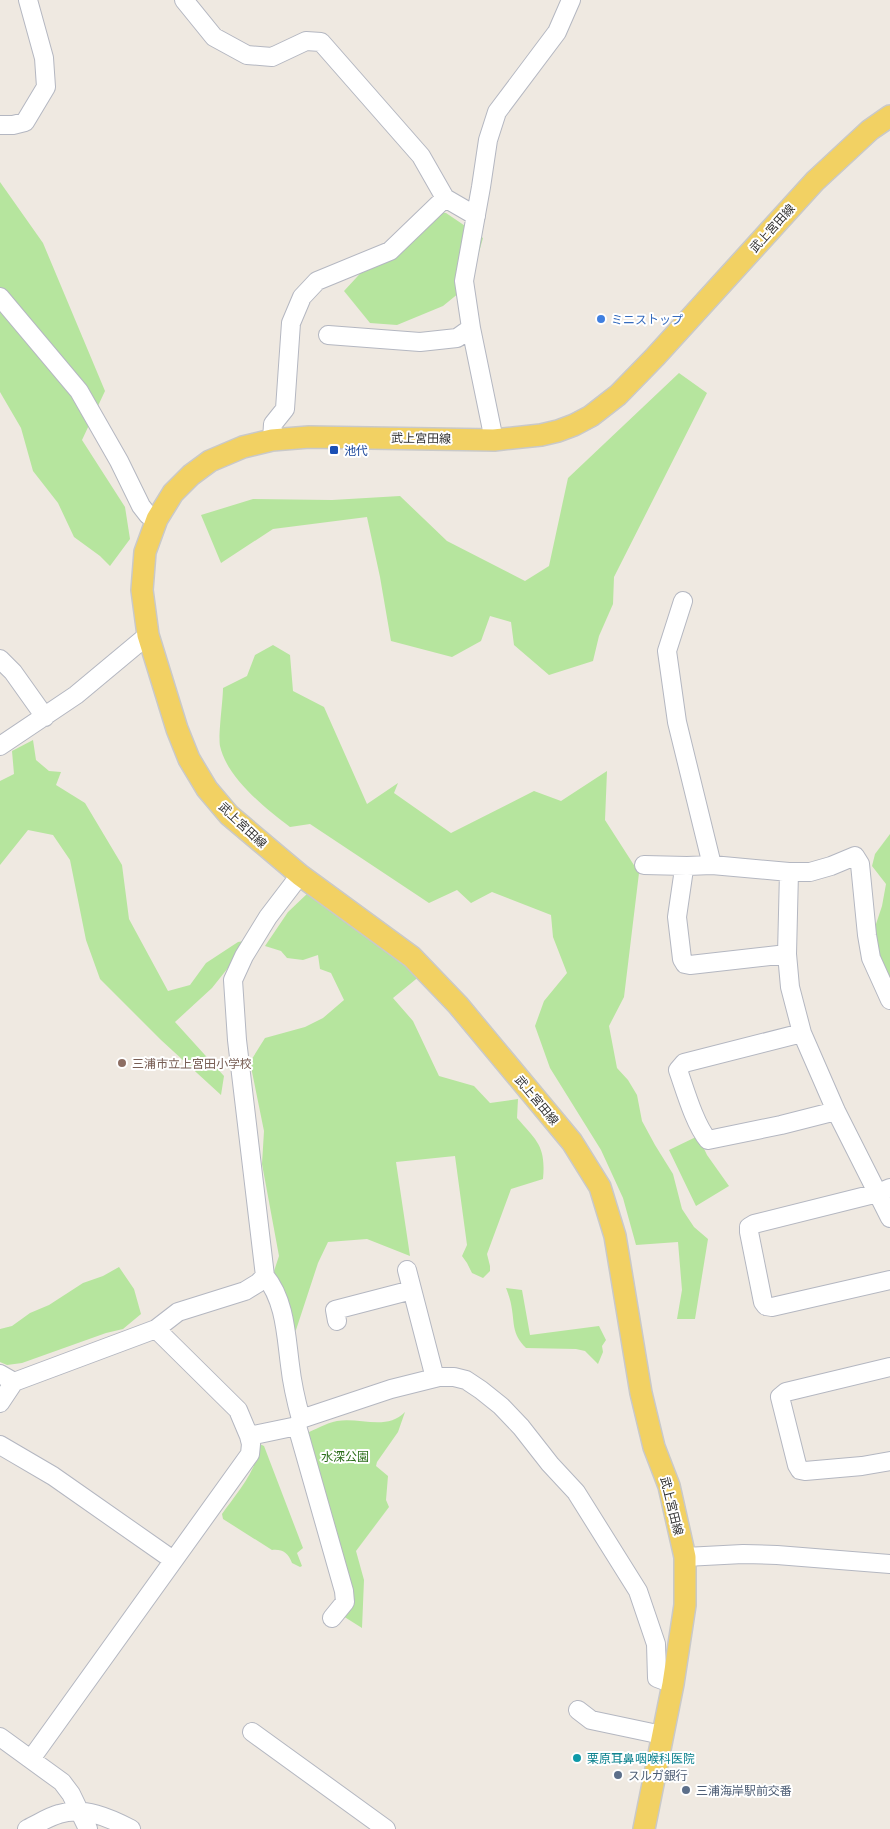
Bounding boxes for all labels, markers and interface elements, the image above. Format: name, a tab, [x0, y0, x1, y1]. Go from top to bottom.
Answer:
street label: 武上宮田線	[746, 201, 798, 255]
place label: ミニストップ	[611, 312, 683, 327]
marker: ミニストップ	[595, 313, 607, 325]
street label: 武上宮田線	[391, 430, 451, 446]
place label: 池代	[344, 443, 368, 458]
marker: 池代	[328, 444, 340, 456]
street label: 武上宮田線	[216, 799, 270, 851]
place label: 三浦市立上宮田小学校	[132, 1056, 252, 1071]
marker: 三浦市立上宮田小学校	[116, 1057, 128, 1069]
street label: 武上宮田線	[512, 1072, 562, 1128]
park label: 水深公園	[321, 1449, 369, 1464]
street label: 武上宮田線	[657, 1475, 687, 1537]
place label: 栗原耳鼻咽喉科医院	[587, 1751, 695, 1766]
marker: 栗原耳鼻咽喉科医院	[571, 1752, 583, 1764]
place label: スルガ銀行	[628, 1768, 688, 1783]
marker: スルガ銀行	[612, 1769, 624, 1781]
place label: 三浦海岸駅前交番	[696, 1783, 792, 1798]
marker: 三浦海岸駅前交番	[680, 1784, 692, 1796]

